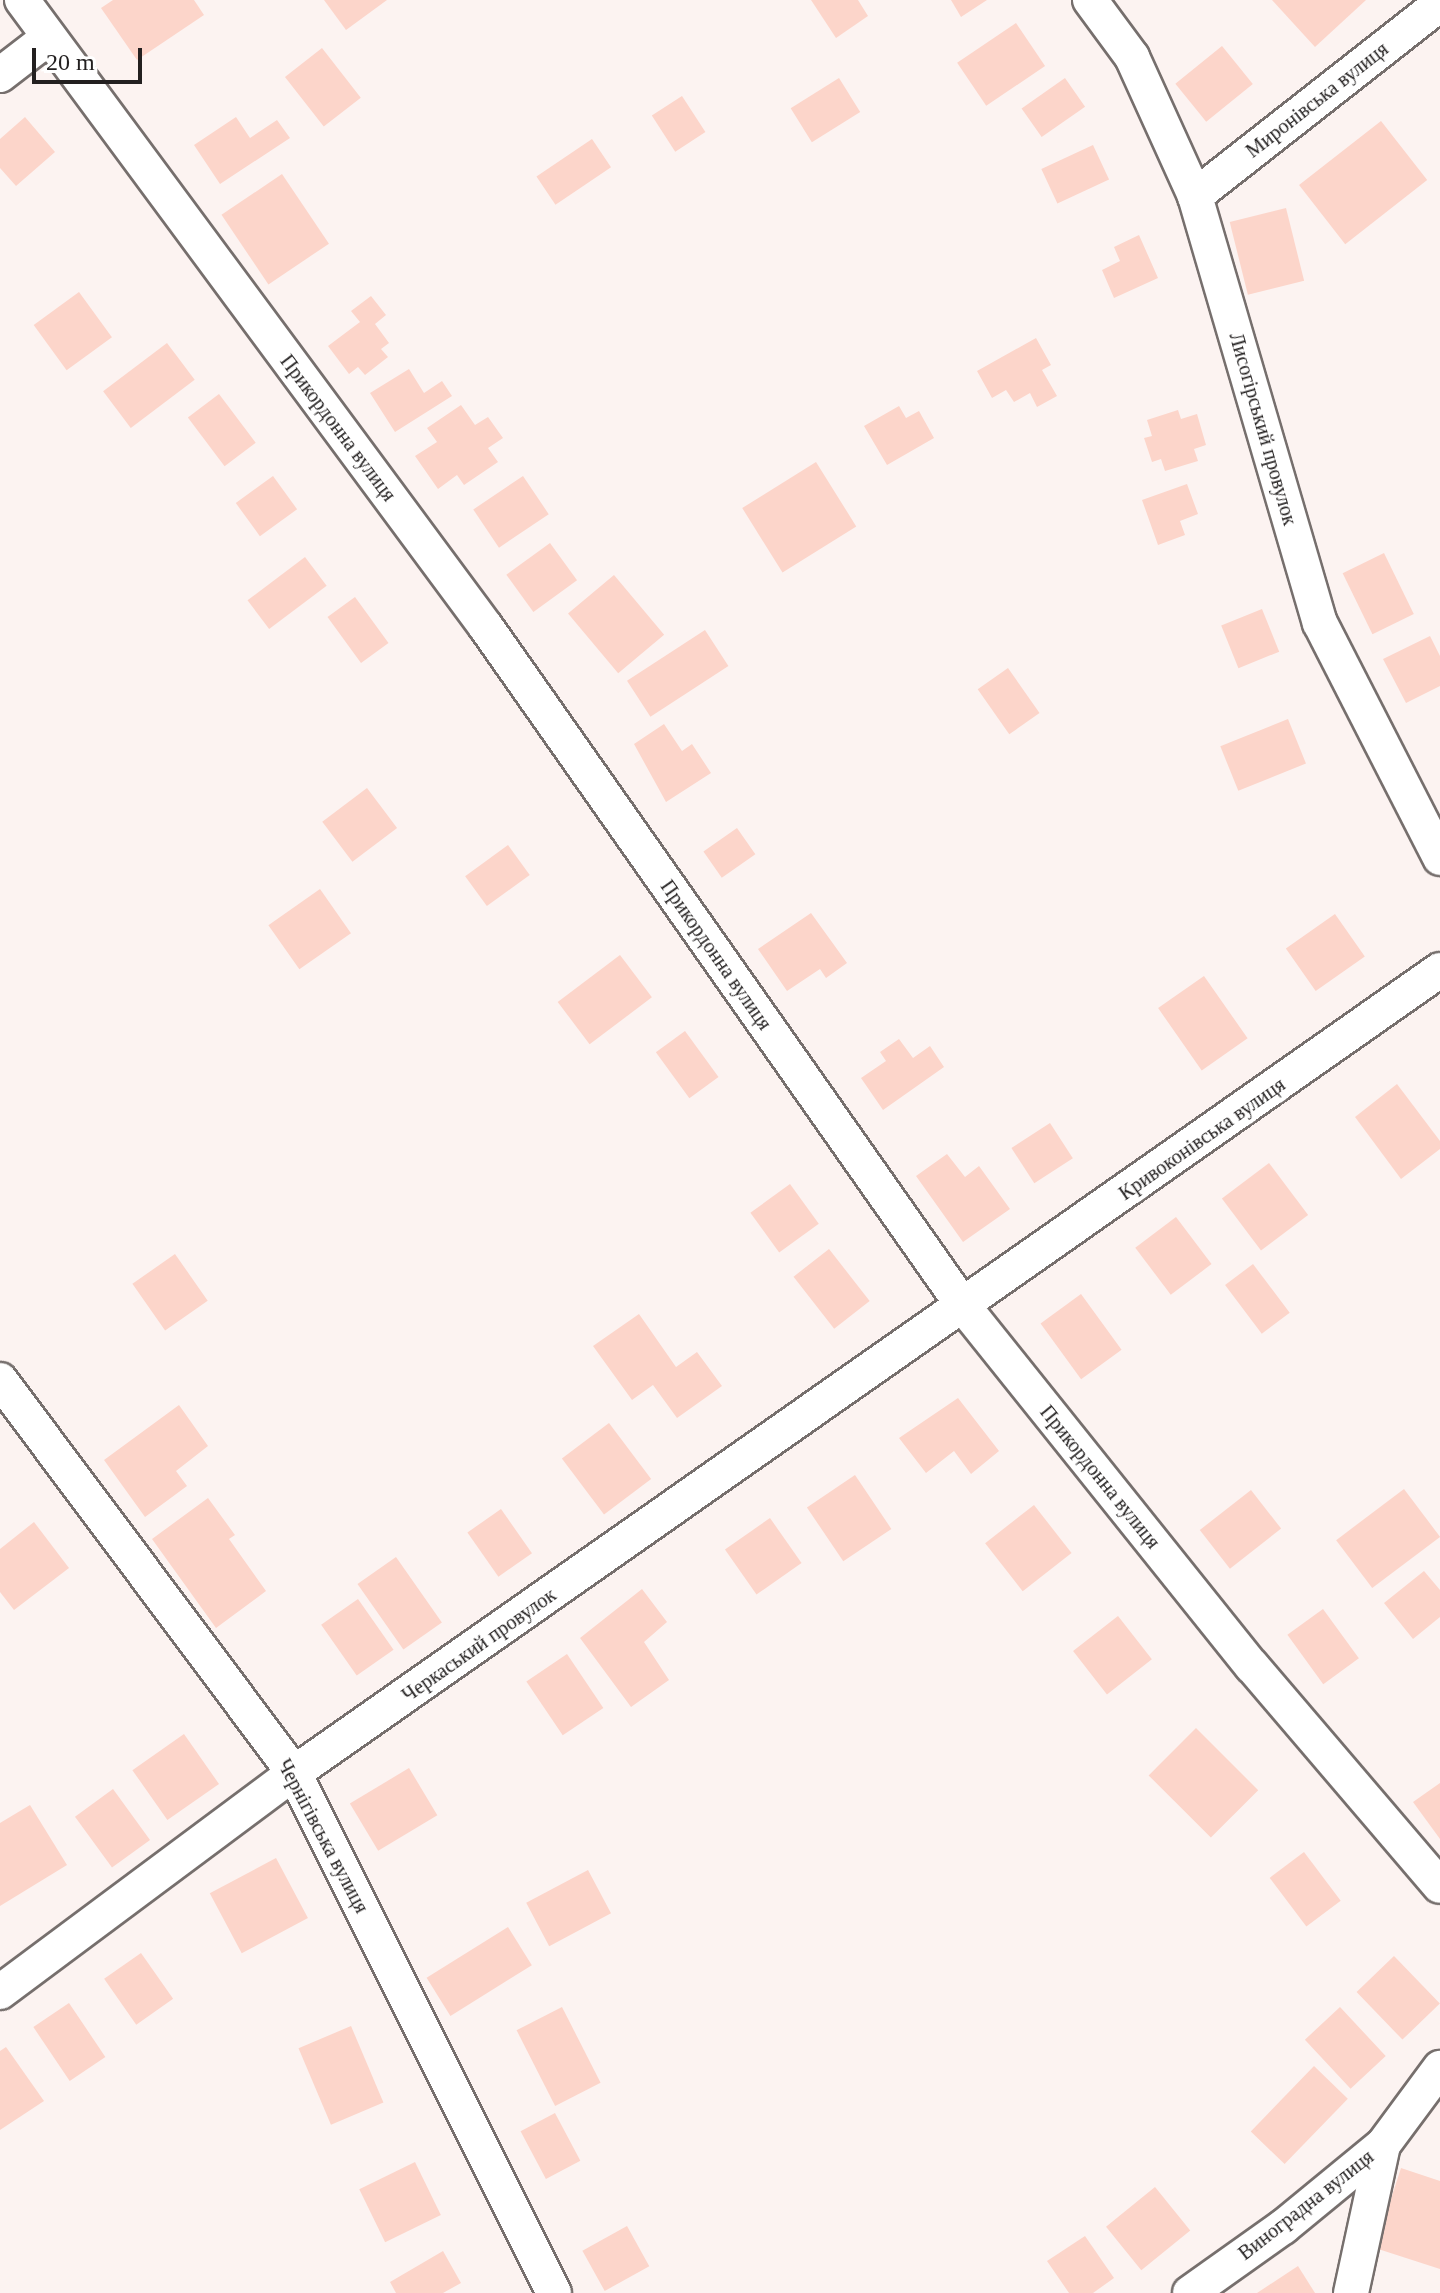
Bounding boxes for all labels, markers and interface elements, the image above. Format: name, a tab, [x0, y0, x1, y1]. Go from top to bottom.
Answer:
scale bar	[36, 32, 146, 82]
street label: Миронівська вулиця	[1241, 37, 1393, 163]
text: 20 m	[46, 49, 95, 75]
street label: Лисогірський провулок	[1224, 330, 1302, 528]
street label: Прикордонна вулиця	[275, 350, 401, 506]
street label: Прикордонна вулиця	[655, 875, 777, 1035]
street label: Кривоконівська вулиця	[1114, 1073, 1290, 1205]
street label: Прикордонна вулиця	[1035, 1400, 1165, 1554]
street label: Черкаський провулок	[397, 1583, 561, 1707]
street label: Чернігівська вулиця	[272, 1755, 374, 1917]
street label: Виноградна вулиця	[1234, 2145, 1378, 2265]

